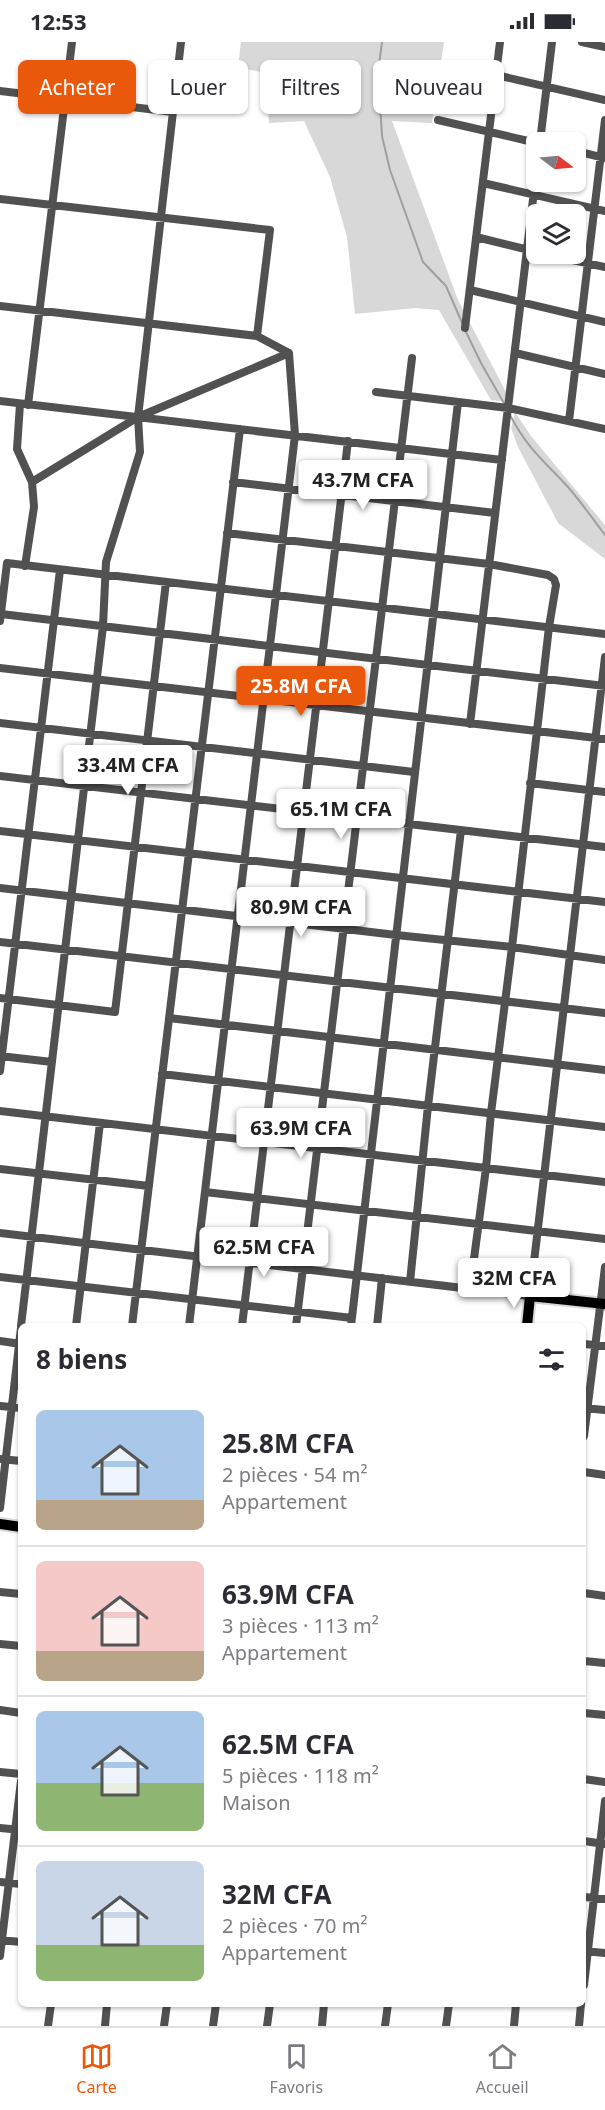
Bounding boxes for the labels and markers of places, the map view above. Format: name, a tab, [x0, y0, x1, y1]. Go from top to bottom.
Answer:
pin: 43.7M CFA	[294, 460, 432, 511]
pin: 25.8M CFA	[232, 666, 370, 717]
pin: 33.4M CFA	[59, 745, 197, 796]
pin: 65.1M CFA	[272, 789, 410, 840]
pin: 80.9M CFA	[232, 887, 370, 938]
pin: 63.9M CFA	[232, 1108, 370, 1159]
pin: 62.5M CFA	[195, 1227, 333, 1278]
pin: 32M CFA	[459, 1258, 569, 1309]

